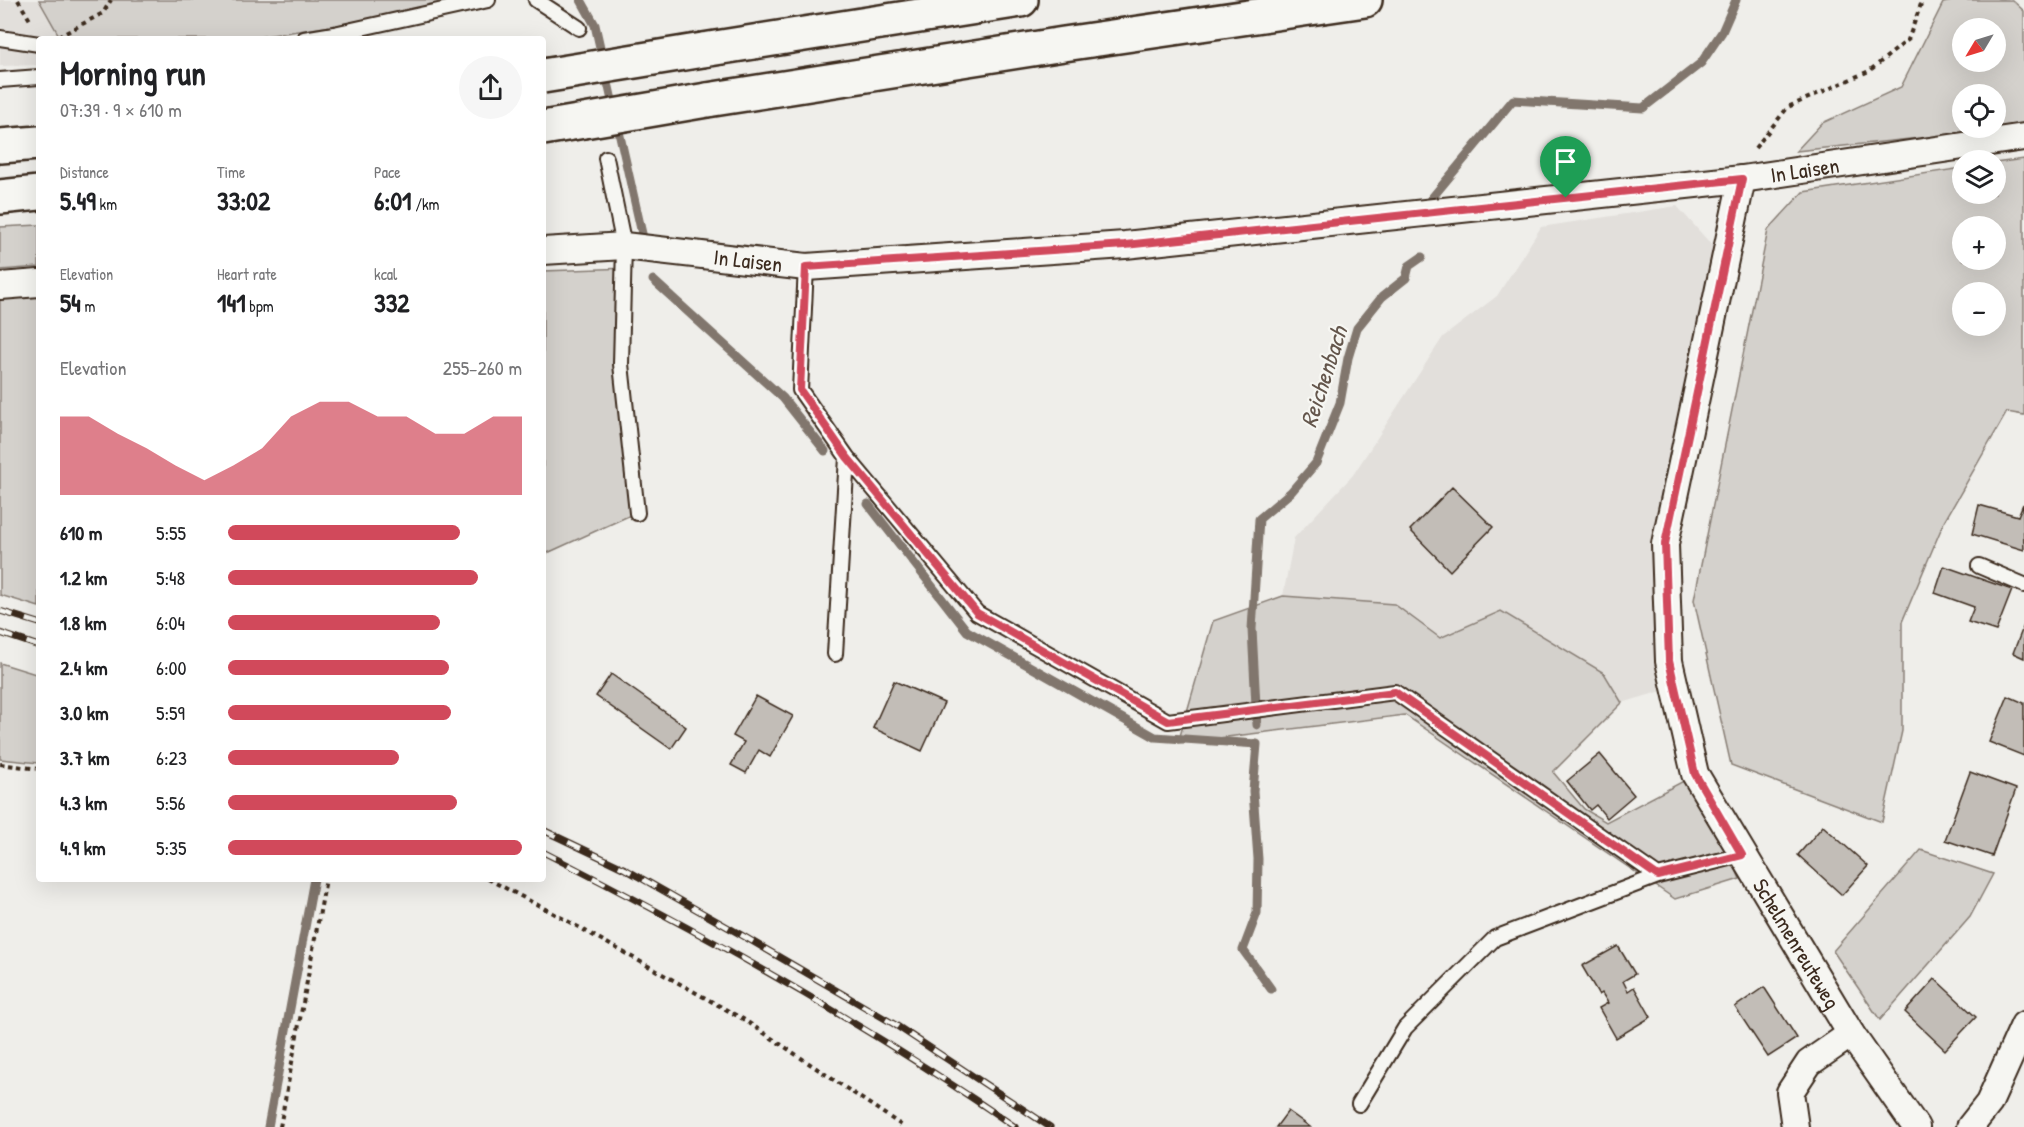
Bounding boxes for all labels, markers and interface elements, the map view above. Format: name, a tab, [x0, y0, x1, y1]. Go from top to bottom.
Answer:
north arrow	[1952, 18, 2006, 72]
map controls	[1952, 18, 2006, 336]
text: Morning run	[60, 51, 206, 95]
button: share	[459, 56, 522, 119]
button: locate	[1952, 84, 2006, 138]
text: 07:39 · 9 × 610 m	[60, 96, 182, 123]
pin	[1540, 136, 1591, 198]
icon: arrive	[1549, 145, 1582, 178]
street label: In Laisen	[1768, 150, 1841, 190]
button: layers	[1952, 150, 2006, 204]
text: Distance	[60, 161, 109, 183]
text: Time	[217, 161, 245, 183]
text: Pace	[374, 161, 401, 183]
text: 5.49	[60, 183, 96, 218]
text: 33:02	[217, 183, 270, 218]
text: 6:01	[374, 183, 412, 218]
text: km	[96, 193, 117, 215]
text: /km	[412, 193, 439, 215]
button: +	[1952, 216, 2006, 270]
street label: In Laisen	[712, 241, 784, 279]
text: Elevation	[60, 263, 113, 285]
text: Heart rate	[217, 263, 277, 285]
text: kcal	[374, 263, 397, 285]
button: −	[1952, 282, 2006, 336]
text: 54	[60, 285, 81, 320]
text: 141	[217, 285, 246, 320]
text: 332	[374, 285, 409, 320]
text: m	[81, 295, 95, 317]
text: bpm	[246, 295, 274, 317]
water label: Reichenbach	[1292, 320, 1355, 431]
text: Elevation	[60, 354, 126, 381]
text: 255–260 m	[443, 354, 522, 381]
text: 610 m	[60, 519, 102, 546]
text: 5:55	[156, 519, 186, 546]
text: 1.2 km	[60, 564, 107, 591]
text: 5:48	[156, 564, 185, 591]
text: 1.8 km	[60, 609, 107, 636]
text: 6:04	[156, 609, 185, 636]
text: 2.4 km	[60, 654, 108, 681]
text: 6:00	[156, 654, 187, 681]
text: 3.0 km	[60, 699, 109, 726]
text: 5:59	[156, 699, 185, 726]
text: 3.7 km	[60, 744, 110, 771]
text: 6:23	[156, 744, 187, 771]
text: 4.3 km	[60, 789, 107, 816]
text: 5:56	[156, 789, 186, 816]
text: 4.9 km	[60, 834, 106, 861]
text: 5:35	[156, 834, 187, 861]
street label: Schelmenreuteweg	[1746, 873, 1848, 1015]

